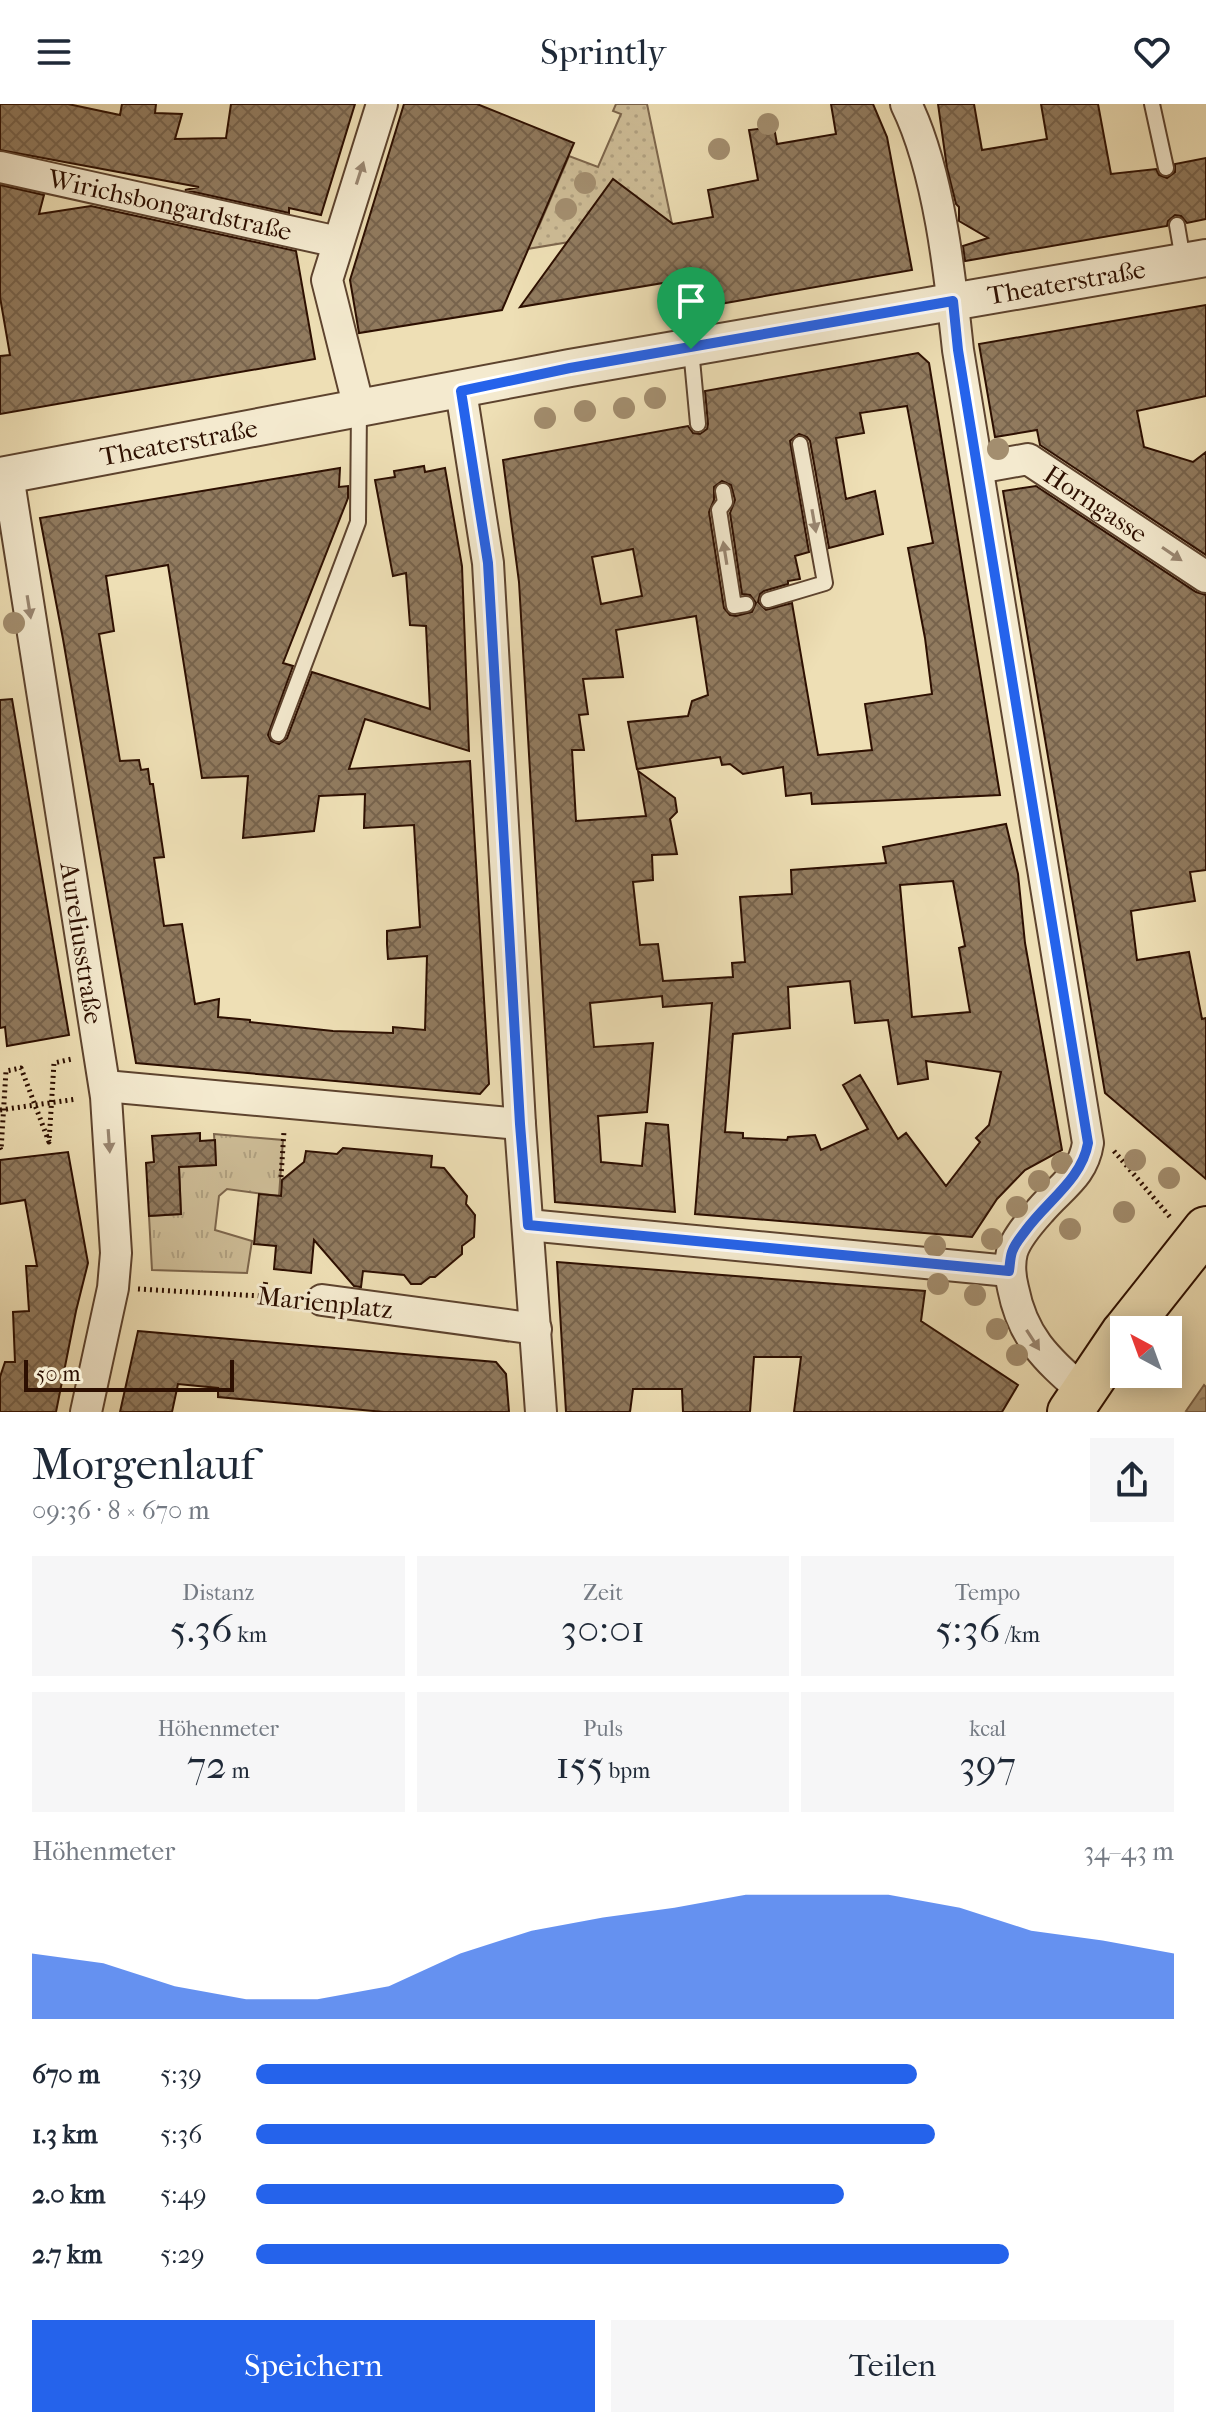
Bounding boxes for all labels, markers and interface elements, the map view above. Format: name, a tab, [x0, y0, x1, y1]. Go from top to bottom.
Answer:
icon: menu	[32, 30, 76, 74]
icon: heart	[1130, 30, 1174, 74]
text: Sprintly	[540, 31, 666, 73]
one-way arrow	[354, 160, 367, 184]
street label: Wirichsbongardstraße	[44, 162, 295, 247]
street label: Theaterstraße	[985, 253, 1148, 311]
pin	[657, 267, 725, 349]
icon: arrive	[669, 279, 713, 323]
street label: Theaterstraße	[97, 412, 260, 472]
street label: Horngasse	[1038, 459, 1153, 549]
one-way arrow	[808, 509, 821, 534]
one-way arrow	[719, 540, 731, 565]
one-way arrow	[1162, 546, 1183, 561]
one-way arrow	[23, 595, 36, 620]
street label: Aureliusstraße	[54, 859, 110, 1026]
one-way arrow	[102, 1129, 115, 1154]
street label: Marienplatz	[256, 1280, 394, 1326]
north arrow	[1110, 1316, 1182, 1388]
map controls	[1110, 1316, 1182, 1388]
one-way arrow	[1025, 1329, 1040, 1350]
scale bar	[24, 1356, 234, 1392]
text: 50 m	[36, 1361, 81, 1387]
button: share	[1090, 1438, 1174, 1522]
text: Morgenlauf	[32, 1439, 255, 1490]
text: 09:36 · 8 × 670 m	[32, 1495, 210, 1526]
text: Distanz	[182, 1580, 254, 1606]
text: Zeit	[583, 1580, 623, 1606]
text: Tempo	[955, 1580, 1020, 1606]
text: 5.36	[170, 1606, 233, 1652]
text: 30:01	[561, 1606, 645, 1652]
text: 5:36	[935, 1606, 1000, 1652]
text: km	[233, 1622, 267, 1648]
text: /km	[1000, 1622, 1040, 1648]
text: Höhenmeter	[158, 1716, 279, 1742]
text: Puls	[583, 1716, 623, 1742]
text: kcal	[969, 1716, 1006, 1742]
text: 72	[187, 1742, 227, 1788]
text: 155	[556, 1742, 604, 1788]
text: 397	[959, 1742, 1016, 1788]
text: m	[227, 1758, 250, 1784]
text: bpm	[604, 1758, 650, 1784]
text: Höhenmeter	[32, 1836, 175, 1867]
text: 34–43 m	[1083, 1836, 1174, 1867]
text: 670 m	[32, 2059, 100, 2090]
text: 5:39	[160, 2059, 202, 2090]
text: 1.3 km	[32, 2119, 98, 2150]
text: 5:36	[160, 2119, 202, 2150]
text: 2.0 km	[32, 2179, 105, 2210]
text: 5:49	[160, 2179, 207, 2210]
text: 2.7 km	[32, 2239, 102, 2270]
text: 5:29	[160, 2239, 205, 2270]
button: Speichern	[32, 2320, 595, 2412]
button: Teilen	[611, 2320, 1174, 2412]

